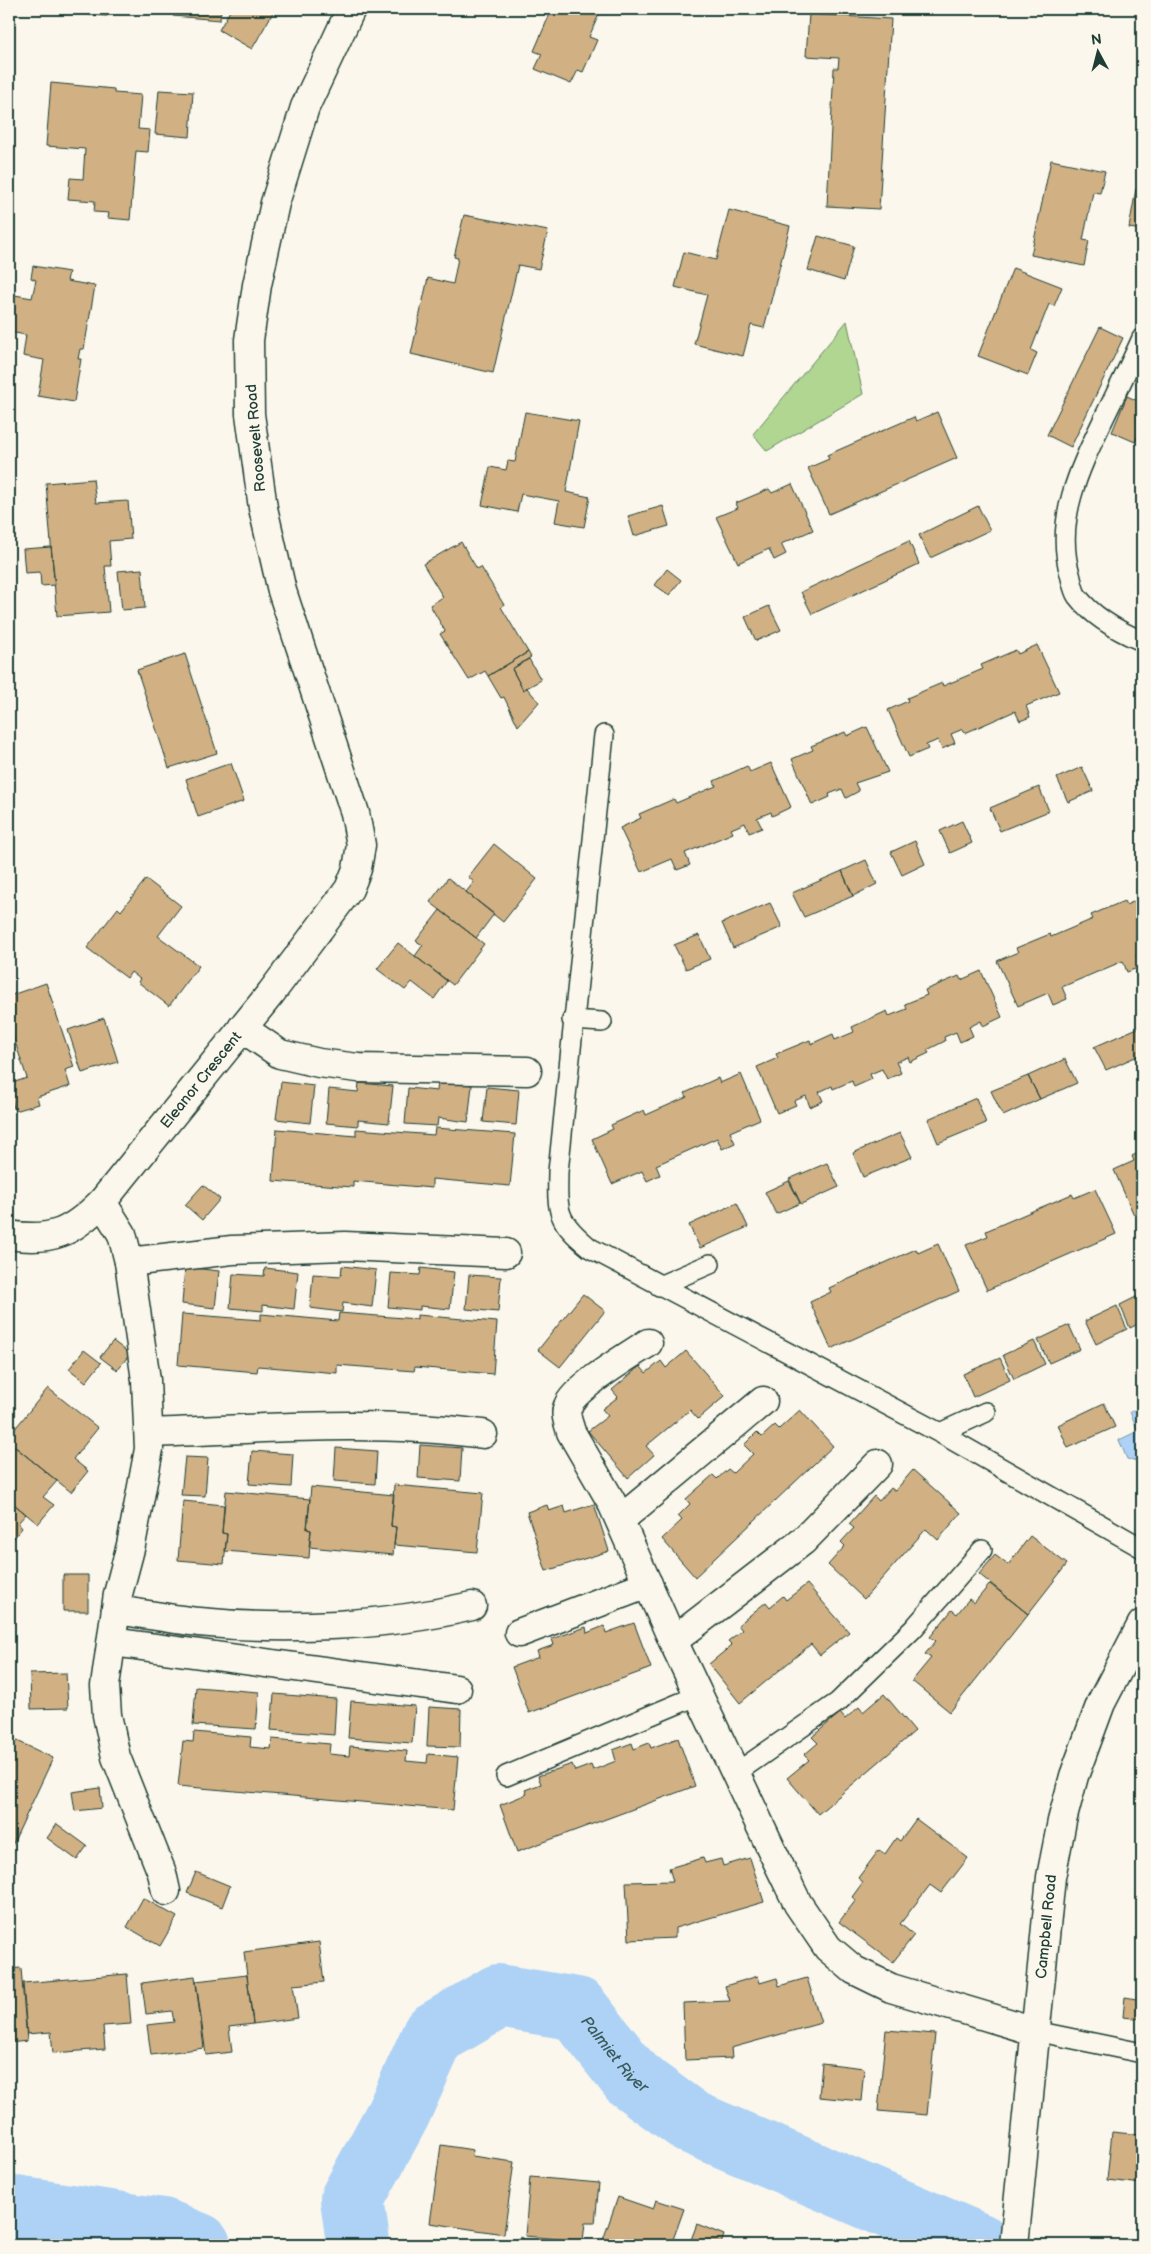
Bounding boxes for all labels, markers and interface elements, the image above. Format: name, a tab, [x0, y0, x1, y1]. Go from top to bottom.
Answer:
north arrow	[1074, 28, 1124, 78]
text: N	[1090, 31, 1103, 49]
street label: Roosevelt Road	[242, 383, 270, 493]
street label: Eleanor Crescent	[156, 1027, 246, 1132]
street label: Campbell Road	[1031, 1874, 1061, 1980]
water label: Palmiet River	[577, 2012, 653, 2098]

